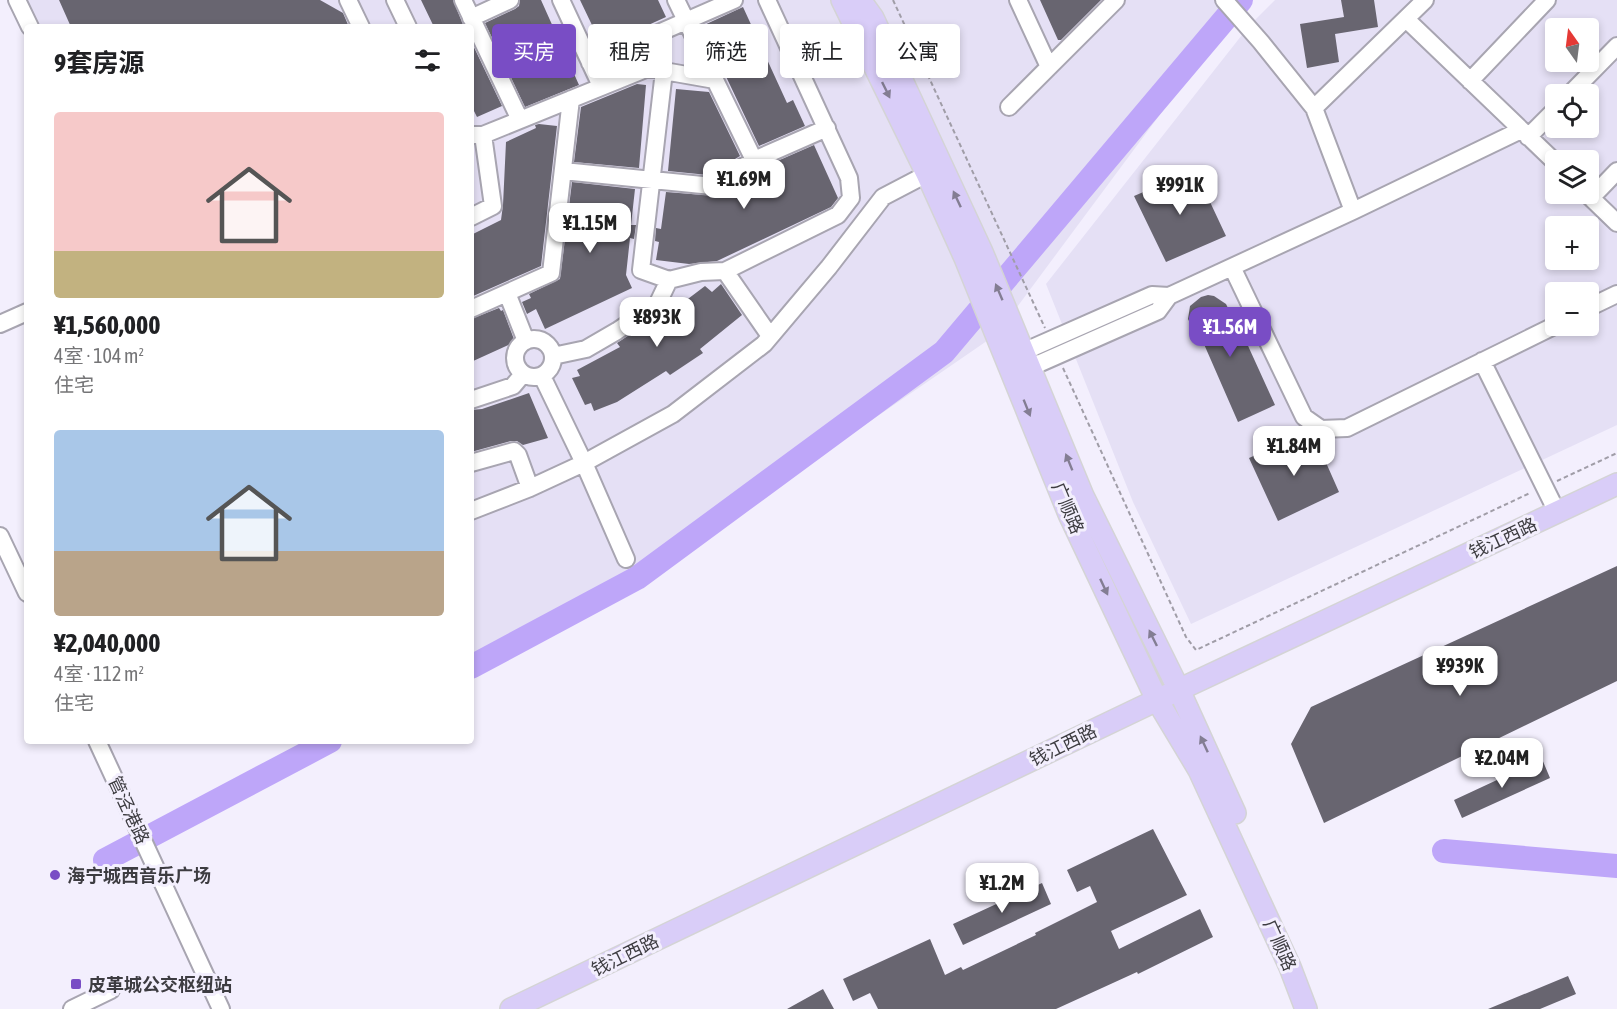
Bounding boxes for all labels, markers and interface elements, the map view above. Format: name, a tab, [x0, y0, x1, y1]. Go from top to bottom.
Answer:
north arrow	[1545, 18, 1599, 72]
map controls	[1545, 18, 1599, 336]
chip: 买房	[492, 24, 576, 78]
chip: 租房	[588, 24, 672, 78]
chip: 筛选	[684, 24, 768, 78]
chip: 新上	[780, 24, 864, 78]
chip: 公寓	[876, 24, 960, 78]
icon: filters	[411, 44, 444, 77]
text: 9套房源	[54, 48, 144, 78]
one-way arrow	[882, 82, 891, 99]
button: locate	[1545, 84, 1599, 138]
button: layers	[1545, 150, 1599, 204]
icon: home	[195, 151, 303, 259]
pin: ¥1.69M	[695, 159, 793, 210]
pin: ¥991K	[1138, 165, 1222, 216]
text: ¥1.69M	[717, 167, 771, 190]
text: ¥991K	[1157, 173, 1203, 196]
one-way arrow	[953, 190, 962, 207]
pin: ¥1.15M	[541, 203, 639, 254]
text: ¥1.15M	[563, 211, 617, 234]
button: +	[1545, 216, 1599, 270]
button: −	[1545, 282, 1599, 336]
one-way arrow	[994, 283, 1003, 301]
pin: ¥893K	[615, 297, 699, 348]
text: ¥893K	[634, 305, 680, 328]
pin: ¥1.56M	[1181, 307, 1279, 358]
text: ¥1,560,000	[54, 310, 160, 340]
text: ¥1.56M	[1203, 315, 1257, 338]
text: 4室 · 104 m²	[54, 344, 144, 367]
text: 住宅	[54, 373, 94, 396]
one-way arrow	[1023, 399, 1032, 417]
pin: ¥1.84M	[1245, 426, 1343, 477]
text: ¥1.84M	[1267, 434, 1321, 457]
one-way arrow	[1064, 453, 1073, 471]
icon: home	[195, 469, 303, 577]
street label: 广顺路	[1048, 479, 1088, 537]
street label: 钱江西路	[1466, 513, 1540, 563]
one-way arrow	[1099, 578, 1108, 595]
text: ¥2,040,000	[54, 628, 160, 658]
one-way arrow	[1148, 629, 1158, 646]
pin: ¥939K	[1418, 646, 1502, 697]
text: ¥939K	[1437, 654, 1483, 677]
text: 4室 · 112 m²	[54, 662, 144, 685]
text: 住宅	[54, 691, 94, 714]
street label: 钱江西路	[1026, 720, 1100, 770]
one-way arrow	[1199, 736, 1208, 753]
pin: ¥2.04M	[1453, 738, 1551, 789]
text: ¥2.04M	[1475, 746, 1529, 769]
street label: 管泾港路	[104, 773, 154, 847]
pin: ¥1.2M	[960, 863, 1044, 914]
place label: 海宁城西音乐广场	[67, 865, 211, 886]
marker: 海宁城西音乐广场	[48, 868, 62, 882]
text: ¥1.2M	[980, 871, 1024, 894]
street label: 广顺路	[1259, 916, 1301, 974]
street label: 钱江西路	[588, 930, 662, 980]
place label: 皮革城公交枢纽站	[88, 974, 232, 995]
marker: 皮革城公交枢纽站	[69, 977, 83, 991]

